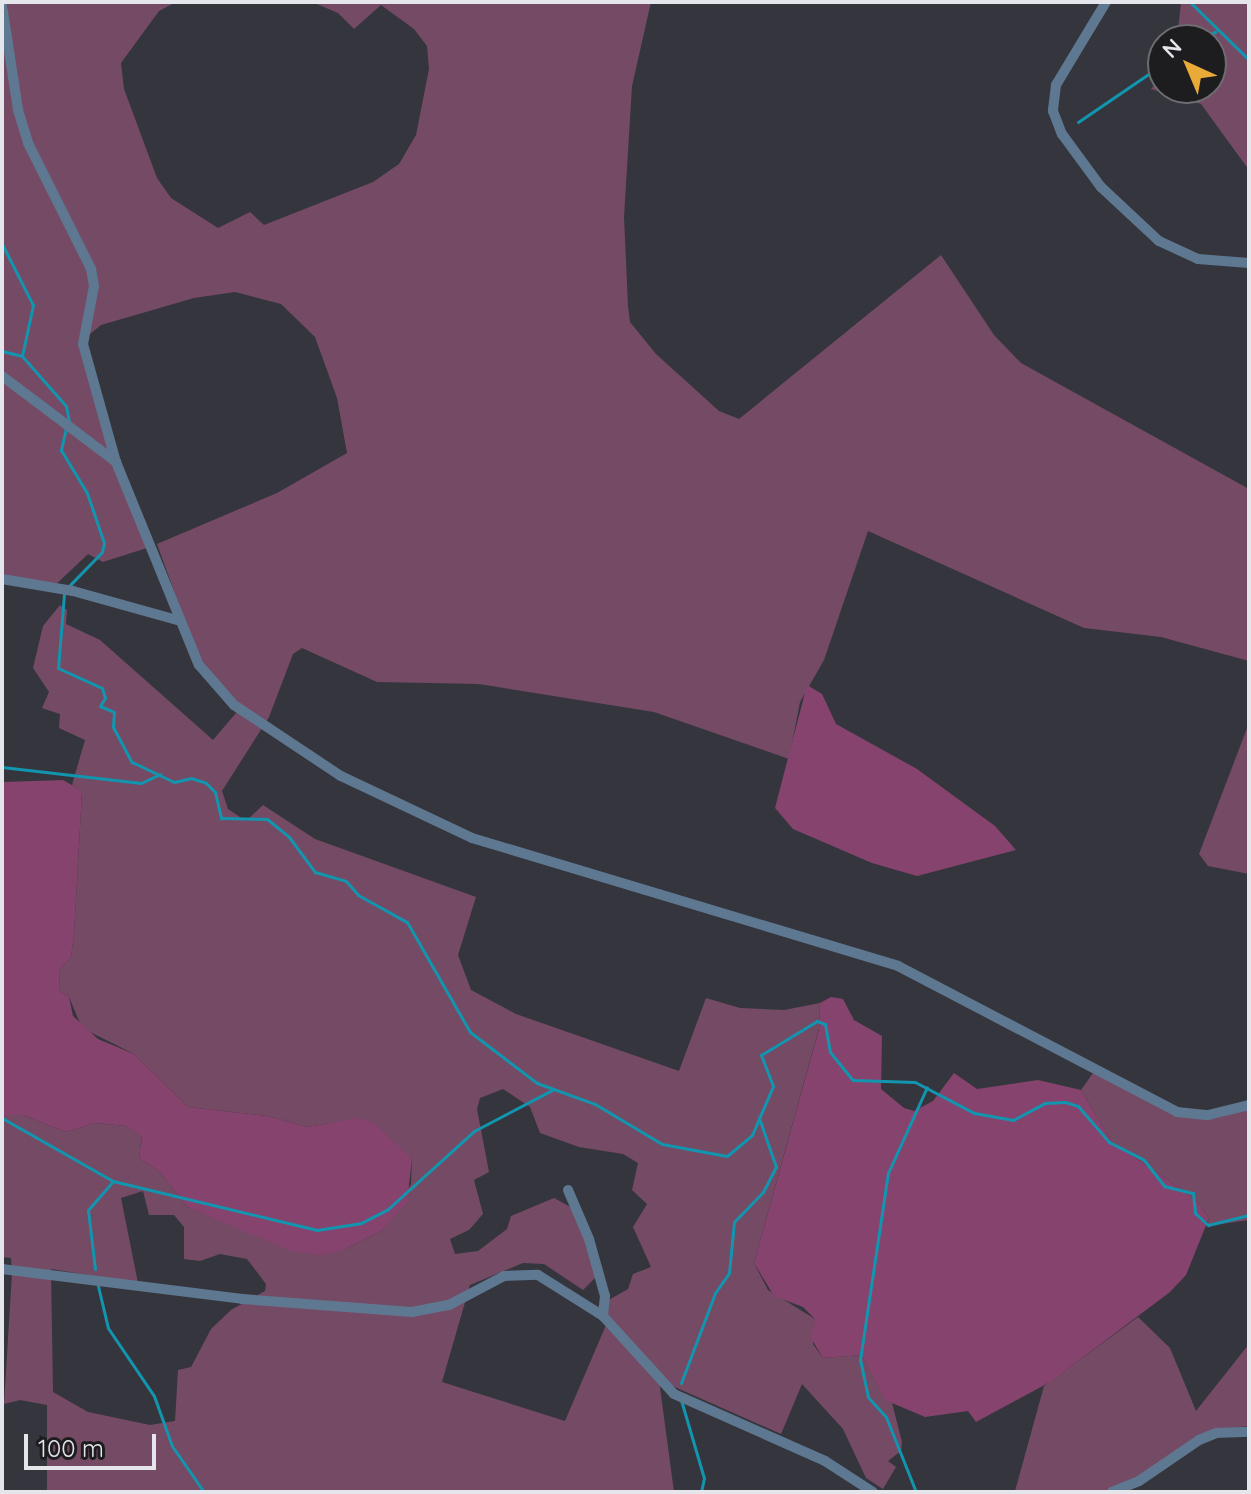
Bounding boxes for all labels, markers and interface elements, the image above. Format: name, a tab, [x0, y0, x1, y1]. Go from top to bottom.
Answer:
north arrow	[1147, 24, 1227, 104]
text: N	[1156, 32, 1187, 64]
scale bar	[28, 1418, 160, 1468]
text: 100 m	[38, 1433, 104, 1463]

